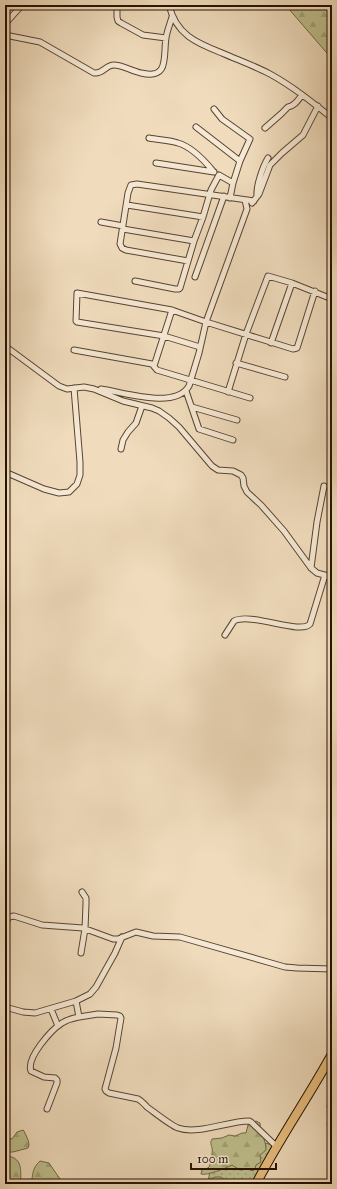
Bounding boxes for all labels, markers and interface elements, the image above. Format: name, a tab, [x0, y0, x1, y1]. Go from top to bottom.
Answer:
scale bar	[191, 1145, 276, 1171]
text: 100 m	[197, 1152, 228, 1166]

